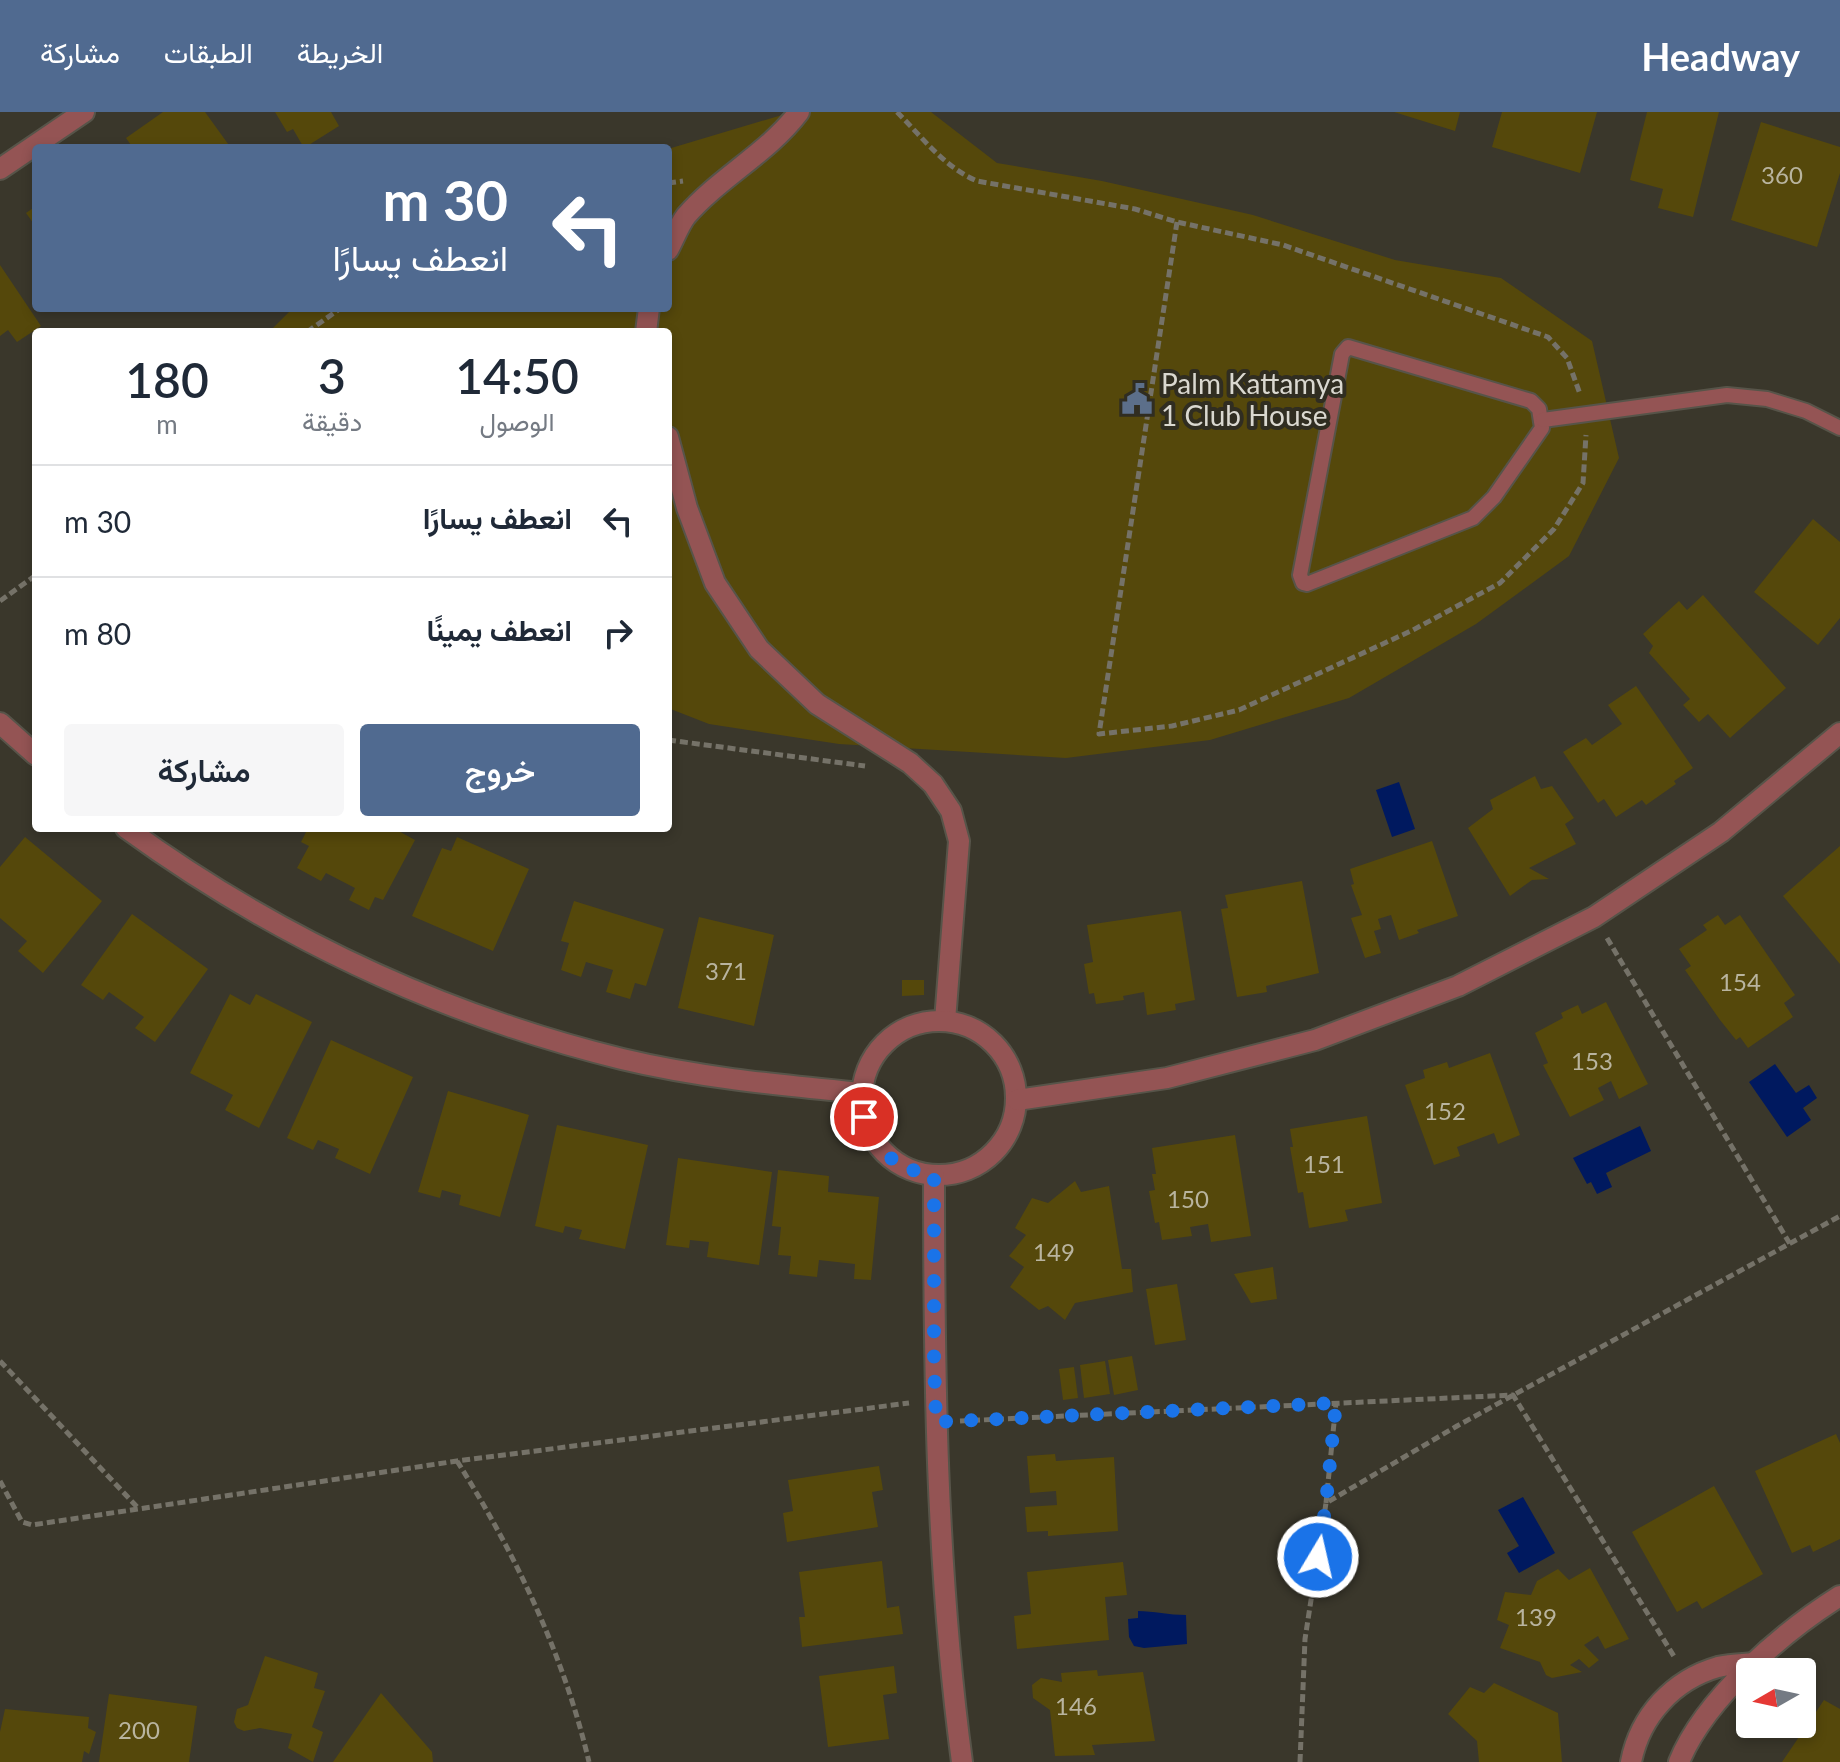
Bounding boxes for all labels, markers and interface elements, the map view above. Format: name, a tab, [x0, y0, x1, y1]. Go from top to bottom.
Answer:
text: Headway	[1641, 33, 1800, 79]
text: مشاركة	[40, 35, 120, 69]
text: الطبقات	[164, 35, 253, 69]
text: الخريطة	[297, 35, 383, 69]
house number: 360	[1761, 160, 1803, 189]
text: 30 m	[383, 166, 508, 233]
icon: left	[536, 176, 640, 280]
text: انعطف يسارًا	[333, 235, 508, 279]
text: 3	[318, 347, 346, 404]
text: 14:50	[455, 347, 579, 404]
text: 180	[125, 351, 209, 408]
place label: Palm Kattamya 1 Club House	[1161, 366, 1344, 432]
public building icon: Palm Kattamya 1 Club House	[1120, 382, 1154, 416]
text: دقيقة	[302, 405, 362, 437]
text: الوصول	[480, 405, 555, 437]
text: m	[156, 408, 178, 440]
text: انعطف يسارًا	[423, 499, 572, 535]
icon: left	[596, 499, 640, 543]
text: 30 m	[64, 503, 131, 539]
text: انعطف يمينًا	[426, 611, 572, 647]
icon: right	[596, 611, 640, 655]
text: 80 m	[64, 615, 131, 651]
button: مشاركة	[64, 724, 344, 816]
button: خروج	[360, 724, 640, 816]
house number: 371	[705, 956, 747, 985]
house number: 154	[1719, 967, 1761, 996]
house number: 153	[1571, 1046, 1613, 1075]
pin	[830, 1083, 898, 1151]
icon: arrive	[842, 1095, 886, 1139]
house number: 152	[1424, 1096, 1466, 1125]
house number: 151	[1303, 1149, 1345, 1178]
house number: 150	[1167, 1184, 1209, 1213]
house number: 149	[1033, 1237, 1075, 1266]
position arrow	[1276, 1515, 1360, 1599]
house number: 139	[1515, 1602, 1557, 1631]
north arrow	[1736, 1658, 1816, 1738]
map controls	[1736, 1658, 1816, 1738]
house number: 146	[1055, 1691, 1097, 1720]
house number: 200	[118, 1715, 160, 1744]

